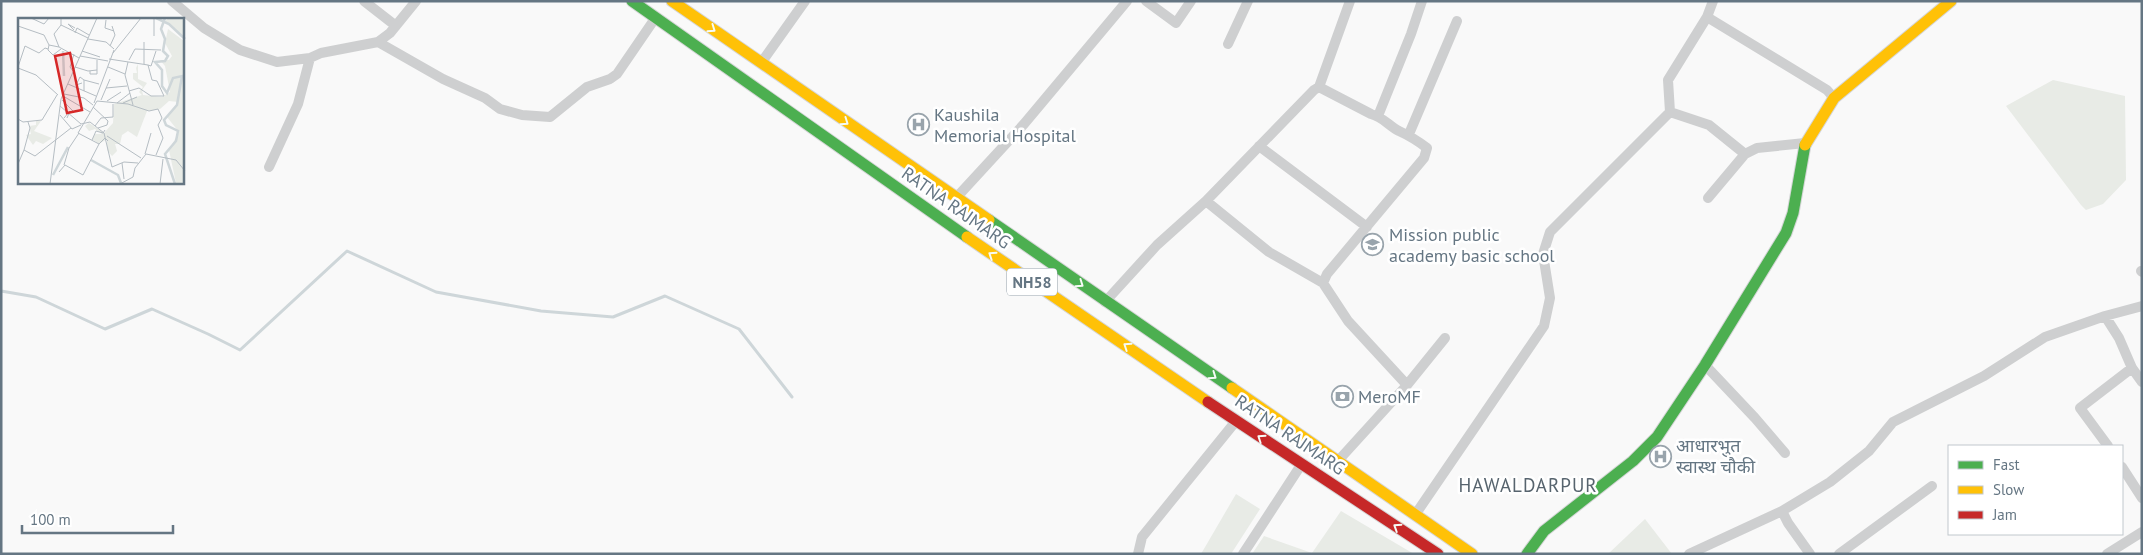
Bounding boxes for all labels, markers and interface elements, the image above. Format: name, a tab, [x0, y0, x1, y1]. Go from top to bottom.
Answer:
inset map	[18, 18, 184, 184]
one-way arrow	[706, 23, 715, 32]
place label: Kaushila Memorial Hospital	[934, 103, 1076, 147]
hospital icon: Kaushila Memorial Hospital	[906, 113, 930, 137]
one-way arrow	[839, 116, 849, 125]
street label: RATNA RAJMARG	[897, 161, 1015, 254]
place label: Mission public academy basic school	[1389, 223, 1555, 267]
school or university icon: Mission public academy basic school	[1361, 233, 1385, 257]
one-way arrow	[989, 252, 998, 261]
road number: NH58	[1007, 268, 1057, 296]
one-way arrow	[1074, 278, 1083, 287]
one-way arrow	[1123, 343, 1133, 352]
one-way arrow	[1207, 370, 1217, 379]
bank icon: MeroMF	[1330, 385, 1354, 409]
place label: MeroMF	[1358, 385, 1421, 408]
street label: RATNA RAJMARG	[1231, 389, 1350, 480]
one-way arrow	[1258, 434, 1267, 444]
place label: आधारभुत स्वास्थ चौकी	[1676, 434, 1756, 478]
hospital icon: आधारभुत स्वास्थ चौकी	[1648, 444, 1672, 468]
legend	[1948, 445, 2123, 535]
text: Fast	[1993, 455, 2020, 474]
district label: HAWALDARPUR	[1458, 473, 1598, 497]
text: Slow	[1993, 480, 2024, 499]
scale bar	[22, 502, 174, 534]
text: Jam	[1992, 505, 2017, 524]
text: 100 m	[30, 510, 71, 529]
one-way arrow	[1393, 524, 1402, 533]

